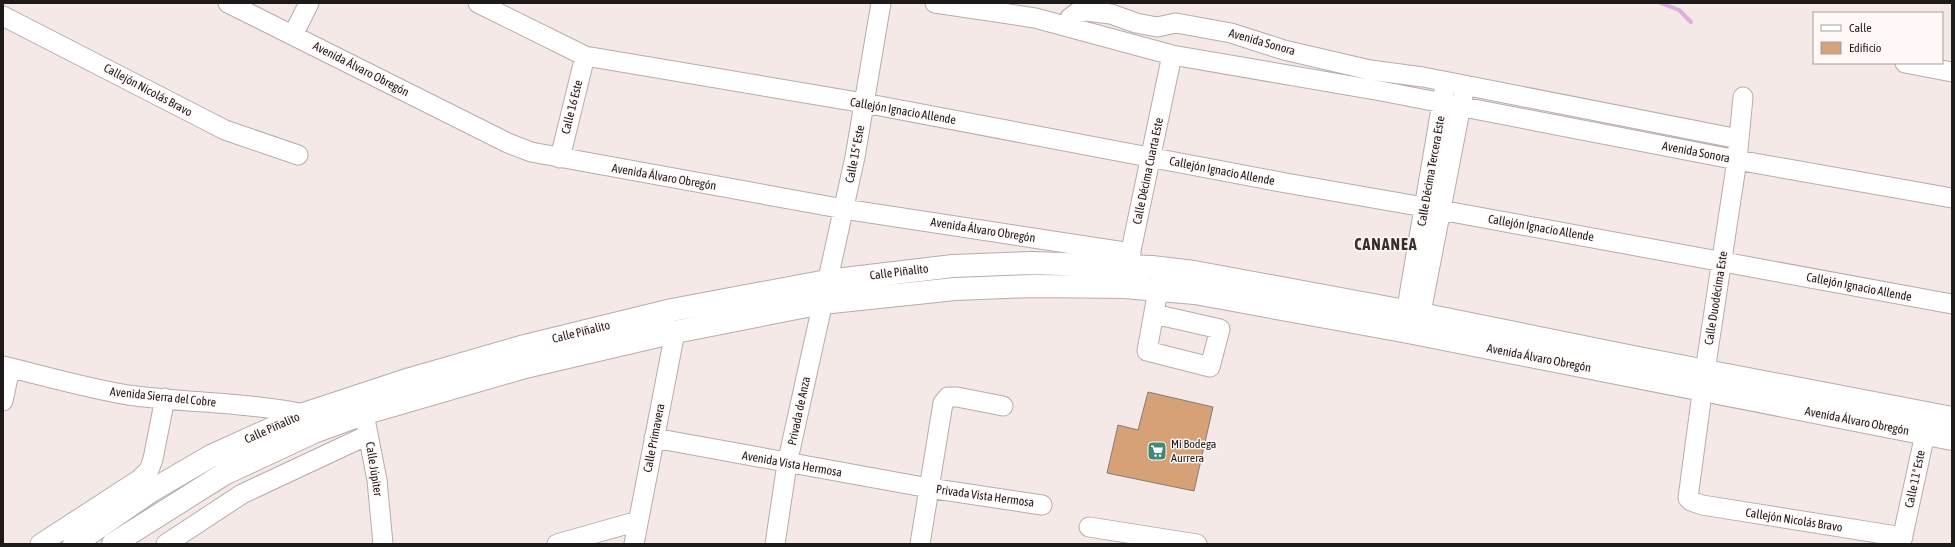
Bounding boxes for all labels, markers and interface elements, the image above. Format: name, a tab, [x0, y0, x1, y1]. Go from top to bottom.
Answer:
legend	[1813, 12, 1943, 64]
text: Calle	[1849, 21, 1872, 35]
street label: Avenida Sonora	[1227, 26, 1297, 58]
street label: Avenida Álvaro Obregón	[311, 39, 411, 99]
text: Edificio	[1849, 41, 1882, 55]
street label: Callejón Nicolás Bravo	[101, 61, 195, 119]
street label: Calle 16 Este	[559, 78, 585, 136]
street label: Callejón Ignacio Allende	[849, 95, 957, 127]
street label: Calle Décima Tercera Este	[1414, 115, 1448, 227]
street label: Calle Décima Cuarta Este	[1130, 116, 1166, 226]
street label: Calle 15ª Este	[843, 124, 867, 184]
street label: Avenida Sonora	[1661, 139, 1731, 165]
street label: Callejón Ignacio Allende	[1168, 154, 1276, 188]
street label: Avenida Álvaro Obregón	[611, 161, 717, 193]
street label: Callejón Ignacio Allende	[1487, 212, 1595, 244]
street label: Avenida Álvaro Obregón	[930, 215, 1036, 245]
district label: CANANEA	[1354, 235, 1418, 253]
street label: Calle Duodécima Este	[1702, 250, 1730, 346]
street label: Calle Piñalito	[869, 261, 930, 283]
street label: Callejón Ignacio Allende	[1805, 270, 1913, 304]
street label: Calle Piñalito	[551, 318, 612, 346]
street label: Avenida Álvaro Obregón	[1486, 341, 1592, 375]
street label: Privada de Anza	[785, 375, 813, 447]
street label: Avenida Sierra del Cobre	[109, 384, 217, 410]
street label: Calle Primavera	[640, 402, 668, 474]
street label: Avenida Álvaro Obregón	[1804, 404, 1910, 438]
street label: Calle Piñalito	[242, 409, 302, 446]
place label: Mi Bodega Aurrera	[1171, 437, 1216, 465]
supermarket icon: Mi Bodega Aurrera	[1146, 440, 1168, 462]
street label: Calle Júpiter	[363, 441, 385, 498]
street label: Avenida Vista Hermosa	[741, 448, 843, 480]
street label: Calle 11ª Este	[1902, 449, 1928, 509]
street label: Privada Vista Hermosa	[935, 482, 1035, 510]
street label: Callejón Nicolás Bravo	[1744, 505, 1844, 535]

